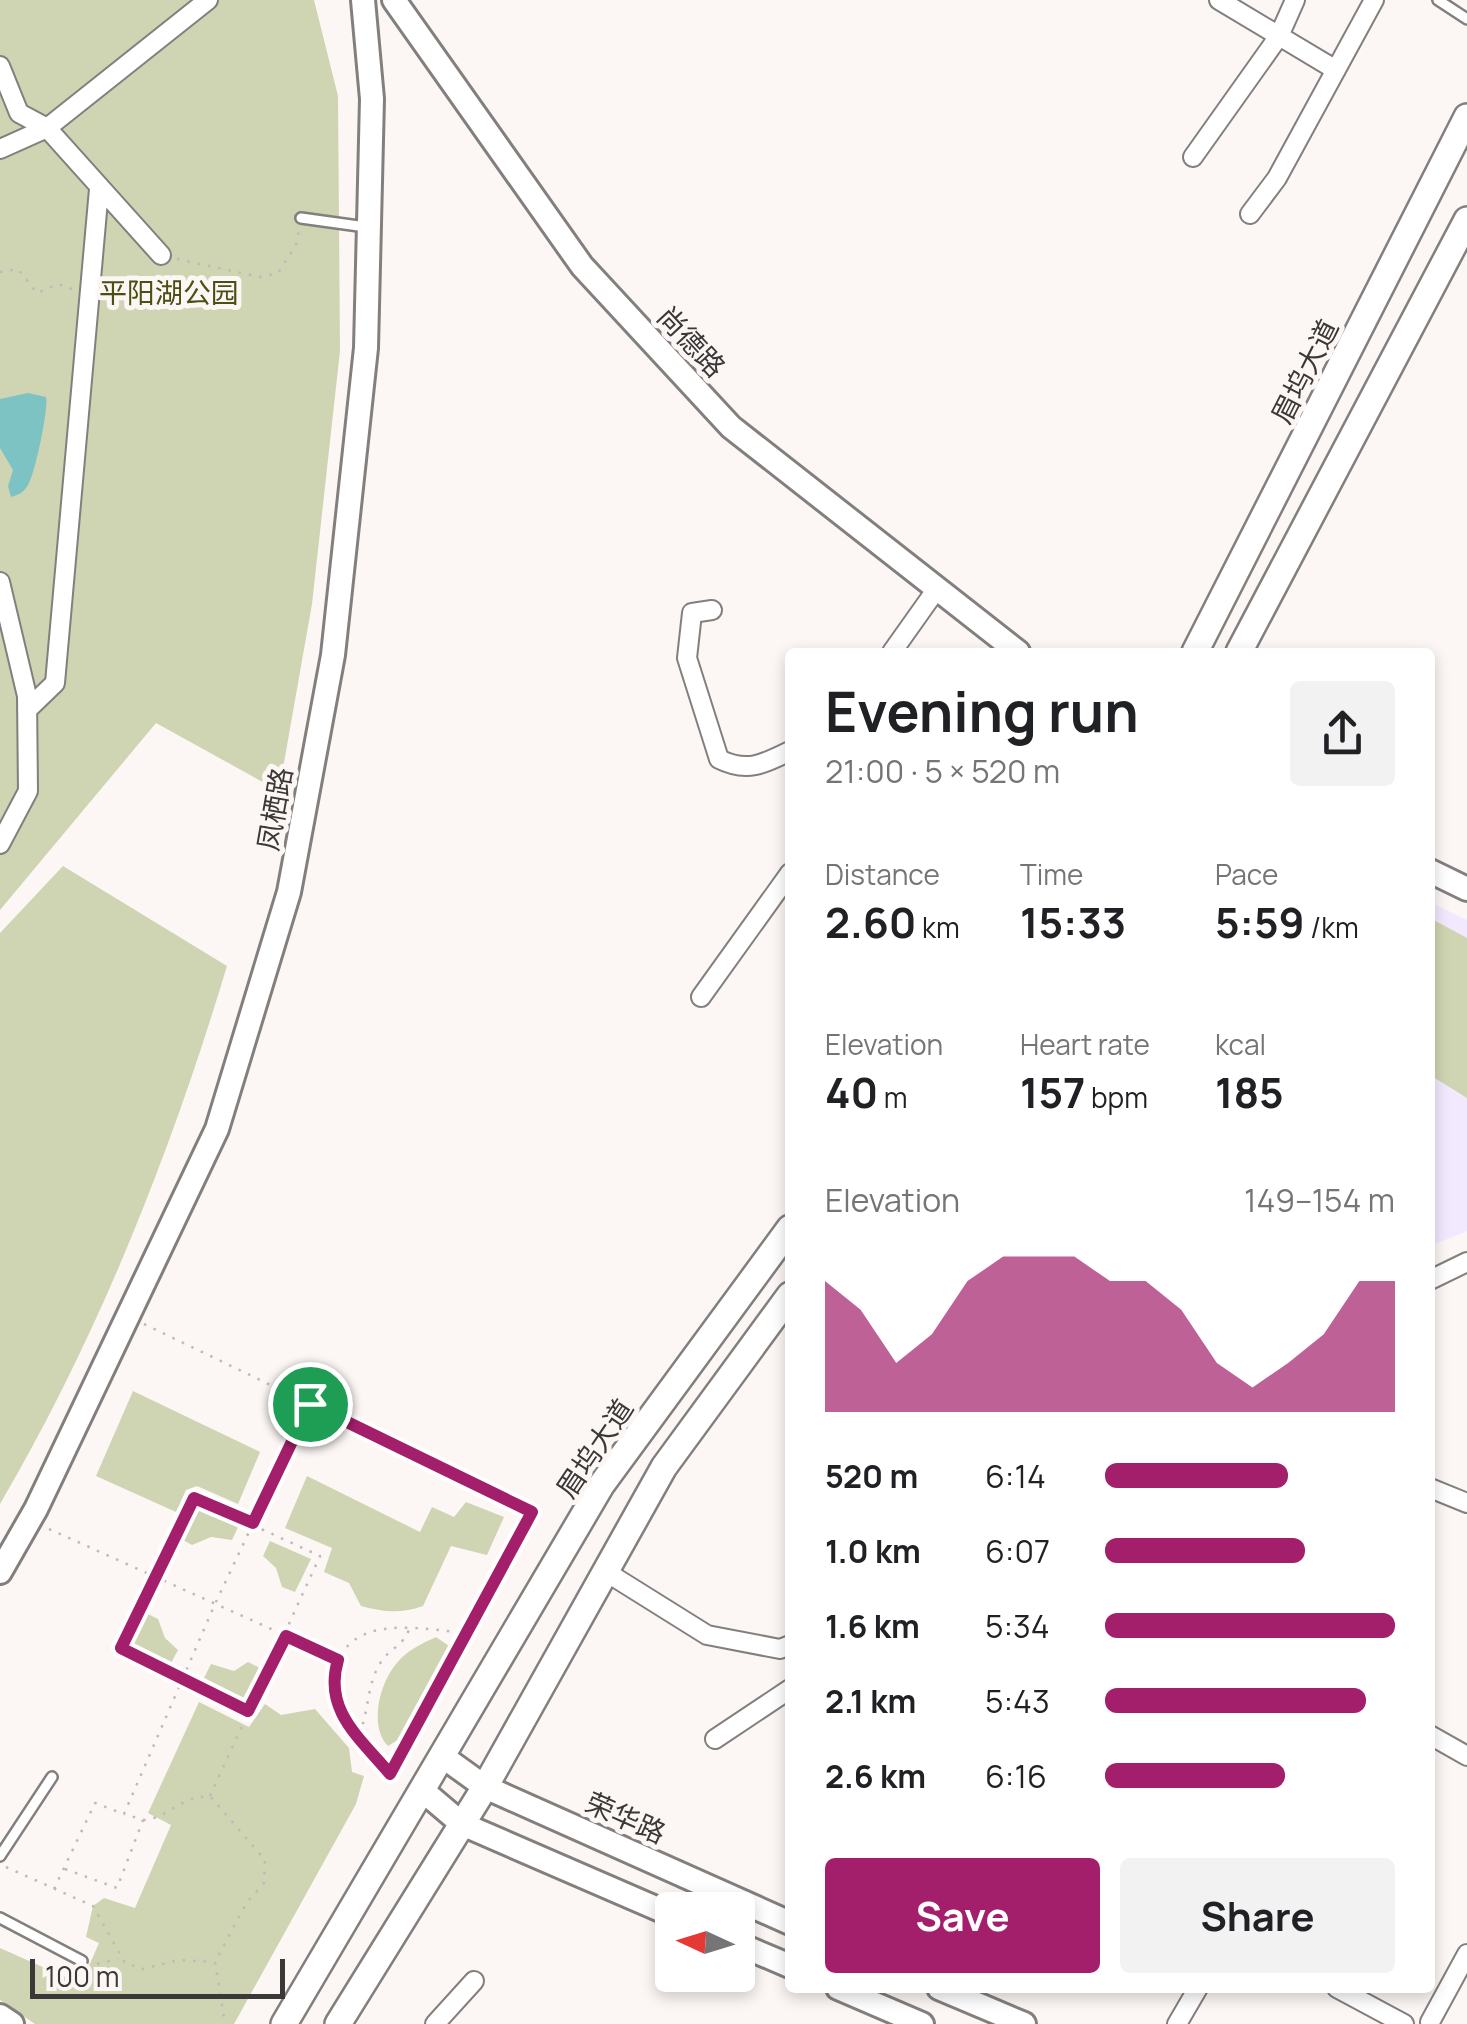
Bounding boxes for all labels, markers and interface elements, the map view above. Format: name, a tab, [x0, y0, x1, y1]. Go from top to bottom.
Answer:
park label: 平阳湖公园	[99, 273, 239, 311]
street label: 尚德路	[649, 297, 735, 385]
street label: 眉坞大道	[1262, 312, 1346, 430]
text: Evening run	[825, 673, 1139, 749]
button: share	[1290, 681, 1395, 786]
text: 21:00 · 5 × 520 m	[825, 749, 1060, 793]
street label: 凤栖路	[248, 764, 300, 854]
text: Distance	[825, 855, 940, 893]
text: Time	[1020, 855, 1083, 893]
text: Pace	[1215, 855, 1278, 893]
text: 2.60	[825, 893, 917, 951]
text: 15:33	[1020, 893, 1126, 951]
text: 5:59	[1215, 893, 1305, 951]
text: km	[917, 908, 960, 946]
text: /km	[1305, 908, 1359, 946]
text: Elevation	[825, 1025, 943, 1063]
text: Heart rate	[1020, 1025, 1150, 1063]
text: kcal	[1215, 1025, 1266, 1063]
text: 40	[825, 1063, 878, 1121]
text: 157	[1020, 1063, 1085, 1121]
text: 185	[1215, 1063, 1284, 1121]
text: m	[878, 1078, 908, 1116]
text: bpm	[1085, 1078, 1148, 1116]
text: Elevation	[825, 1178, 960, 1222]
text: 149–154 m	[1244, 1178, 1395, 1222]
pin	[268, 1362, 353, 1447]
icon: arrive	[283, 1377, 338, 1432]
street label: 眉坞大道	[547, 1391, 641, 1505]
text: 520 m	[825, 1454, 918, 1498]
text: 6:14	[985, 1454, 1046, 1498]
text: 1.0 km	[825, 1529, 921, 1573]
text: 6:07	[985, 1529, 1050, 1573]
text: 1.6 km	[825, 1604, 920, 1648]
text: 5:34	[985, 1604, 1050, 1648]
text: 2.1 km	[825, 1679, 916, 1723]
text: 5:43	[985, 1679, 1050, 1723]
text: 2.6 km	[825, 1754, 926, 1798]
text: 6:16	[985, 1754, 1047, 1798]
street label: 荣华路	[580, 1783, 672, 1851]
button: Save	[825, 1858, 1100, 1973]
button: Share	[1120, 1858, 1395, 1973]
north arrow	[655, 1892, 755, 1992]
map controls	[655, 1892, 755, 1992]
scale bar	[30, 1954, 285, 1998]
text: 100 m	[45, 1957, 119, 1995]

